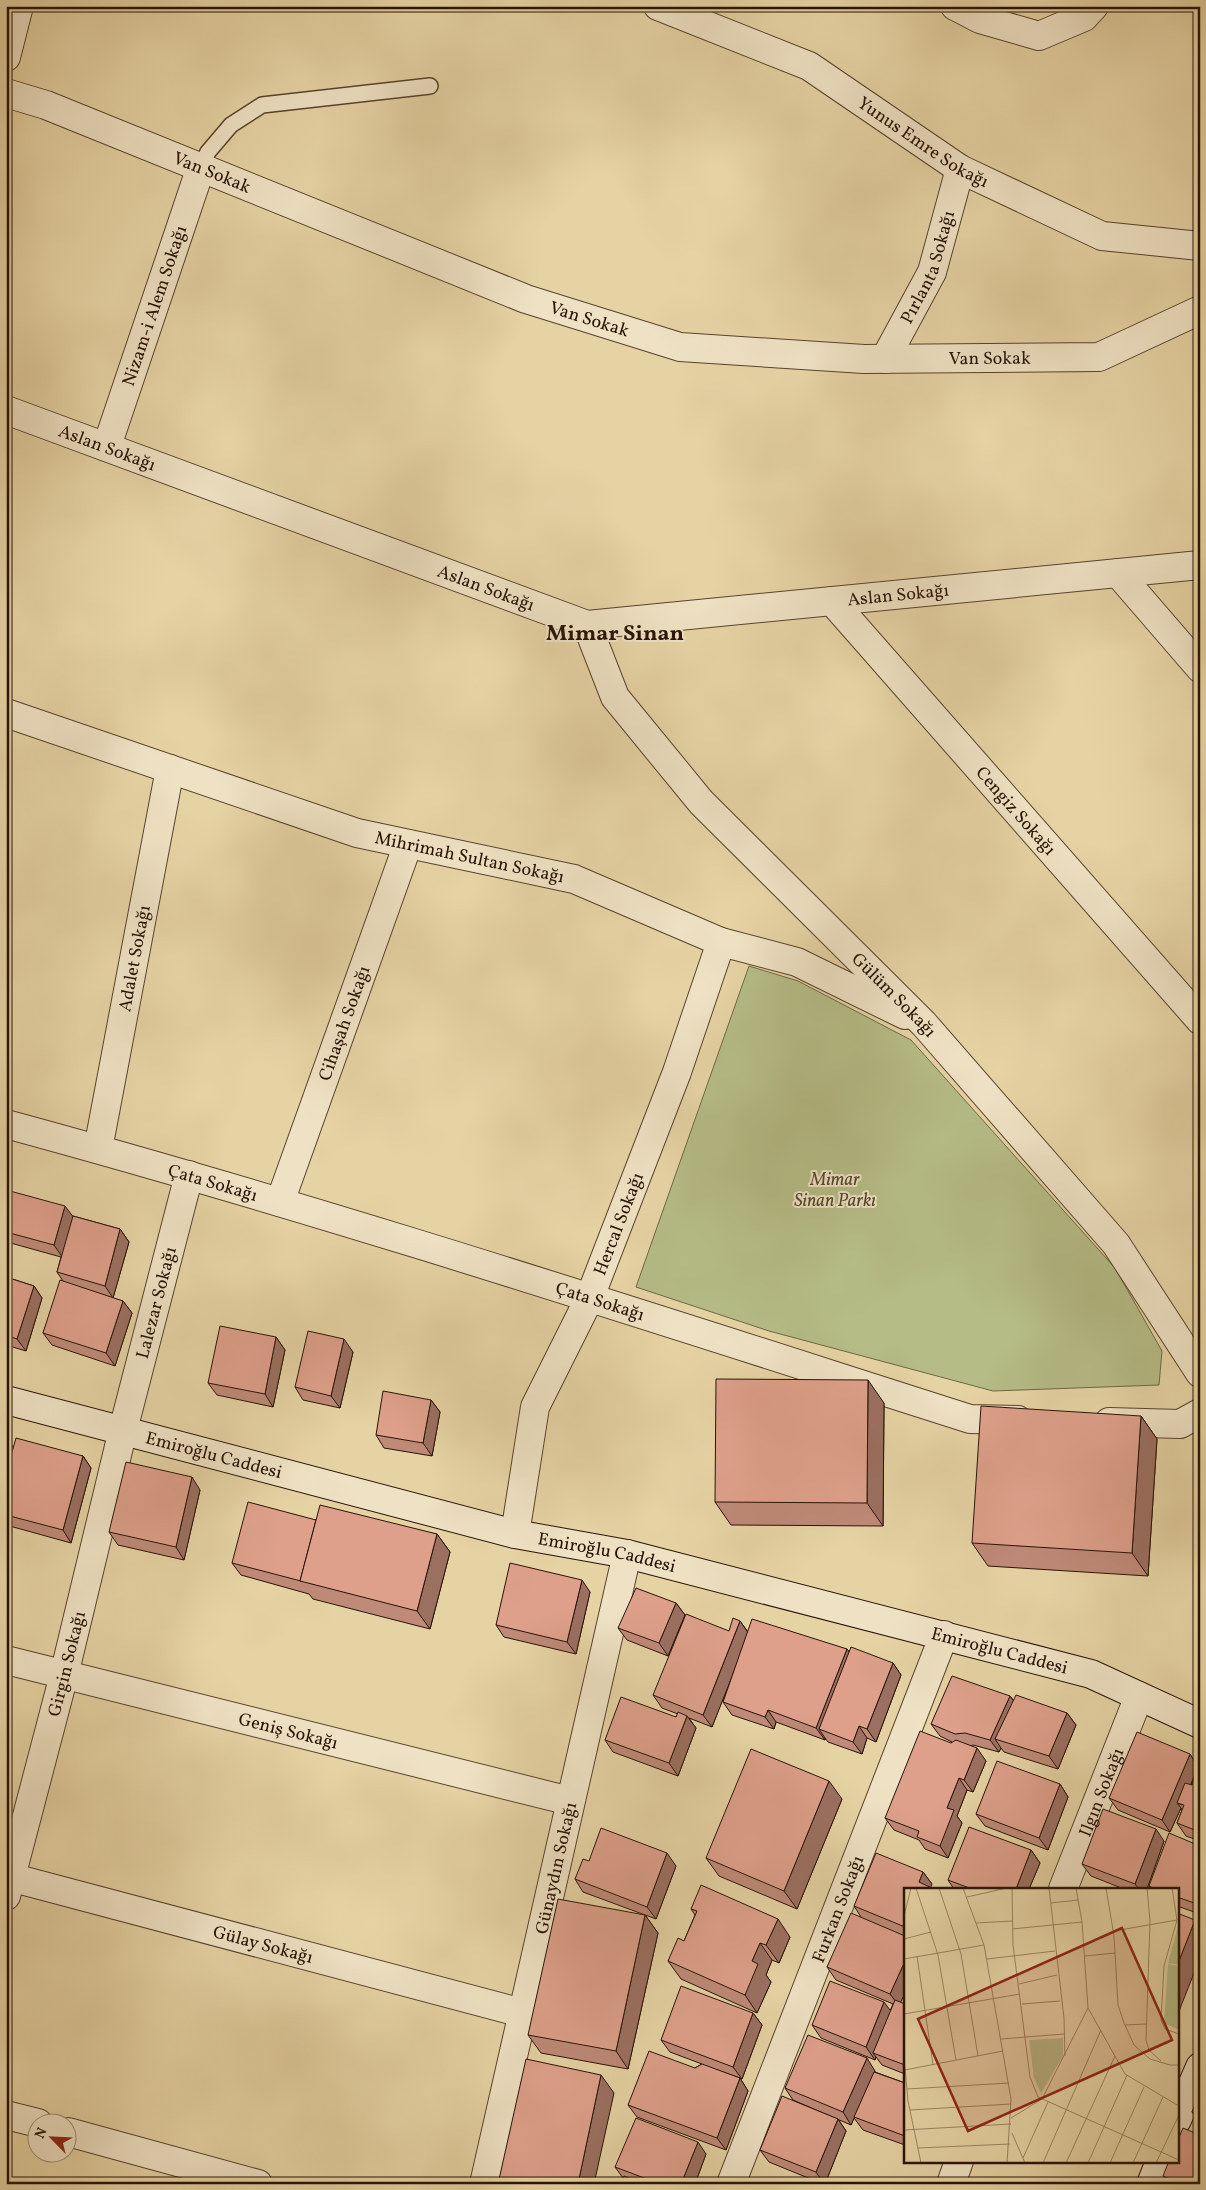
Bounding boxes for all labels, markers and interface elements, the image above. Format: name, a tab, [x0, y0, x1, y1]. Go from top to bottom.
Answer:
street label: Yunus Emre Sokağı	[852, 92, 993, 195]
street label: Van Sokak	[169, 147, 254, 201]
street label: Pırlanta Sokağı	[895, 208, 962, 329]
street label: Nizam-i Alem Sokağı	[117, 223, 194, 390]
street label: Van Sokak	[546, 296, 632, 344]
street label: Van Sokak	[949, 347, 1031, 372]
street label: Aslan Sokağı	[55, 419, 159, 478]
street label: Aslan Sokağı	[434, 560, 538, 618]
street label: Aslan Sokağı	[846, 579, 950, 613]
district label: Mimar Sinan	[546, 619, 684, 650]
street label: Cengiz Sokağı	[969, 762, 1061, 862]
street label: Mihrimah Sultan Sokağı	[372, 826, 566, 891]
street label: Adalet Sokağı	[113, 903, 158, 1014]
street label: Gülüm Sokağı	[845, 948, 941, 1044]
street label: Cihaşah Sokağı	[313, 963, 377, 1085]
street label: Çata Sokağı	[165, 1159, 260, 1209]
park label: Mimar Sinan Parkı	[794, 1168, 876, 1214]
street label: Hercal Sokağı	[588, 1169, 651, 1279]
street label: Lalezar Sokağı	[131, 1244, 184, 1362]
street label: Çata Sokağı	[552, 1277, 647, 1328]
street label: Emiroğlu Caddesi	[142, 1426, 285, 1486]
street label: Emiroğlu Caddesi	[536, 1527, 678, 1580]
street label: Girgin Sokağı	[43, 1609, 93, 1720]
street label: Emiroğlu Caddesi	[928, 1622, 1070, 1682]
street label: Geniş Sokağı	[235, 1708, 340, 1757]
street label: Ilgın Sokağı	[1074, 1745, 1131, 1841]
street label: Günaydın Sokağı	[530, 1800, 584, 1937]
street label: Furkan Sokağı	[807, 1852, 871, 1967]
inset map	[904, 1888, 1178, 2162]
street label: Gülay Sokağı	[210, 1920, 316, 1971]
north arrow	[28, 2112, 78, 2162]
text: N	[31, 2125, 52, 2142]

